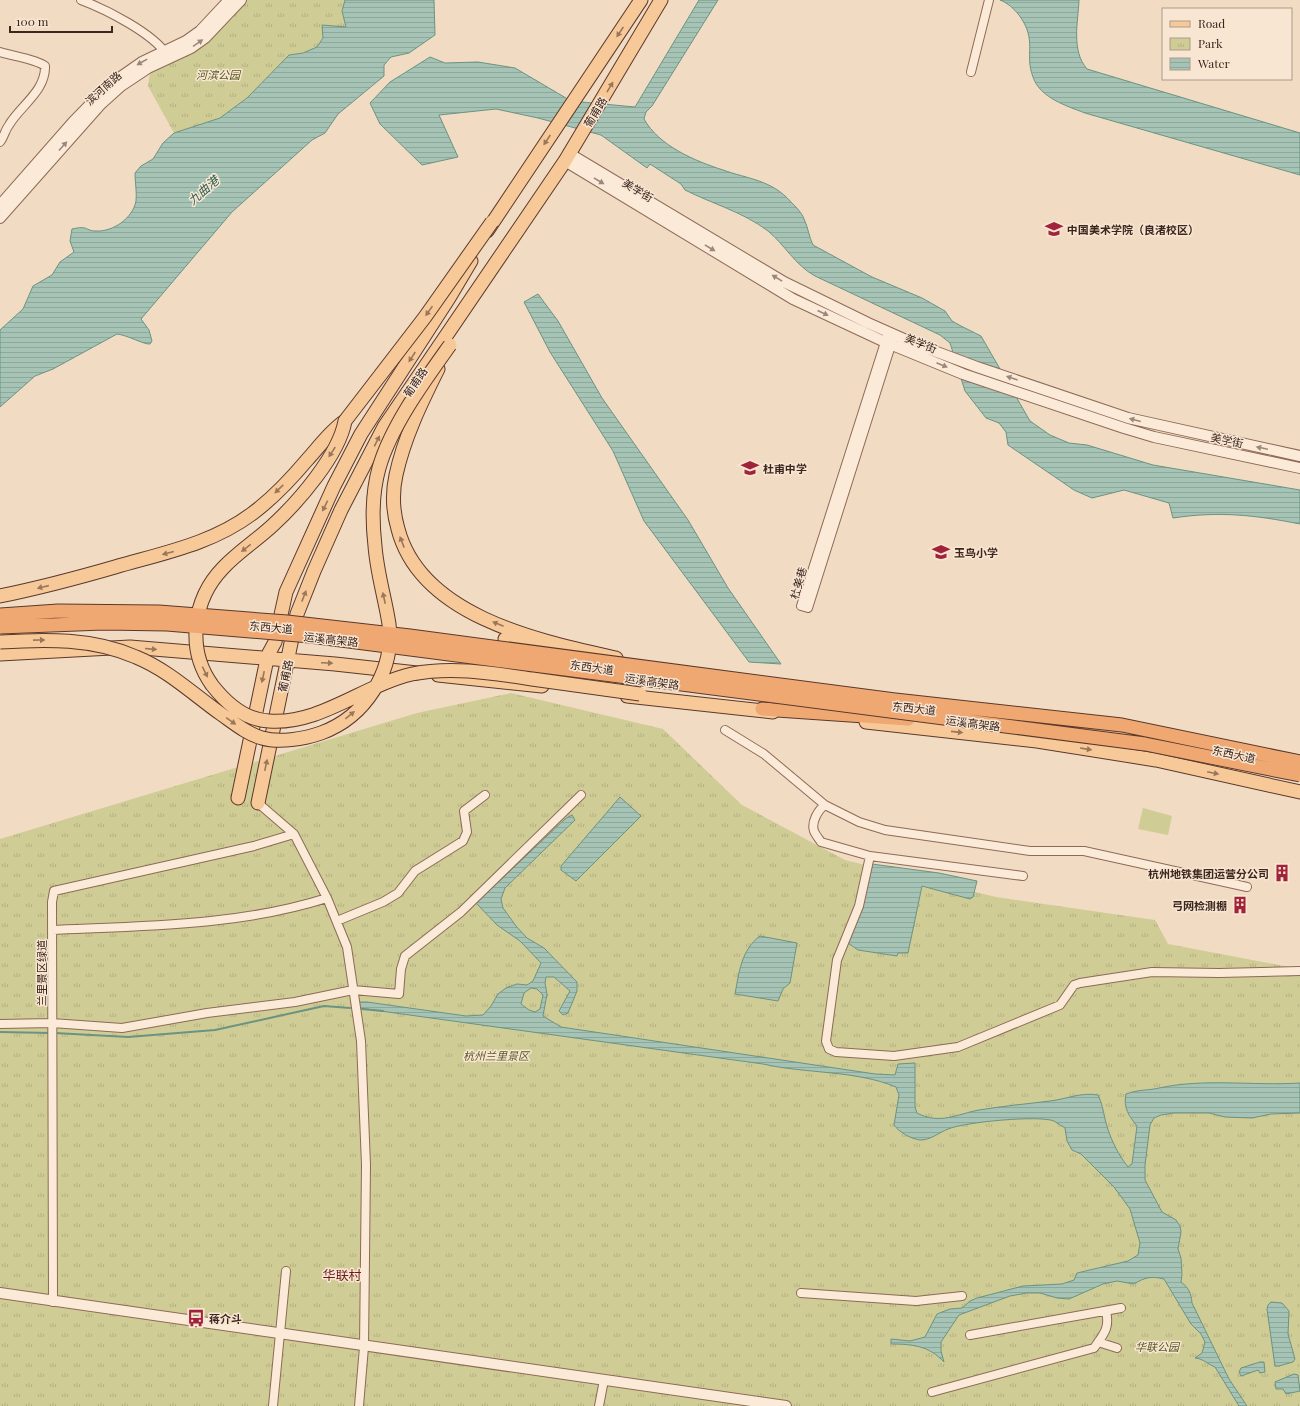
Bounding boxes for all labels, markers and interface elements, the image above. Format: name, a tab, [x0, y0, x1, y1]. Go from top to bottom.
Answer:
scale bar	[10, 8, 112, 34]
legend	[1162, 8, 1292, 80]
text: 100 m	[16, 13, 49, 29]
text: Road	[1198, 15, 1225, 31]
one-way arrow	[616, 27, 624, 38]
text: Park	[1198, 35, 1223, 51]
one-way arrow	[192, 39, 203, 47]
text: Water	[1197, 55, 1231, 71]
one-way arrow	[136, 59, 148, 66]
park label: 河滨公园	[196, 67, 242, 82]
street label: 滨河南路	[82, 68, 124, 108]
one-way arrow	[606, 81, 613, 93]
street label: 葡甫路	[580, 94, 610, 130]
one-way arrow	[543, 135, 551, 146]
one-way arrow	[58, 142, 67, 151]
water label: 九曲港	[184, 171, 223, 208]
street label: 美学街	[620, 175, 656, 205]
one-way arrow	[593, 177, 605, 184]
school or university icon: 中国美术学院（良渚校区）	[1044, 219, 1064, 239]
place label: 中国美术学院（良渚校区）	[1067, 222, 1199, 237]
one-way arrow	[704, 245, 716, 252]
one-way arrow	[771, 274, 782, 282]
one-way arrow	[425, 306, 433, 317]
one-way arrow	[817, 310, 829, 316]
street label: 美学街	[903, 330, 939, 356]
one-way arrow	[408, 352, 416, 363]
one-way arrow	[936, 362, 947, 368]
street label: 葡甫路	[400, 364, 430, 400]
one-way arrow	[1005, 375, 1017, 381]
one-way arrow	[1129, 416, 1141, 422]
street label: 美学街	[1209, 429, 1245, 451]
one-way arrow	[374, 435, 380, 447]
one-way arrow	[1256, 444, 1268, 450]
one-way arrow	[328, 447, 336, 457]
school or university icon: 杜甫中学	[740, 458, 760, 478]
place label: 杜甫中学	[763, 461, 807, 476]
one-way arrow	[274, 484, 284, 494]
one-way arrow	[322, 500, 328, 511]
one-way arrow	[399, 536, 405, 548]
school or university icon: 玉鸟小学	[931, 542, 951, 562]
one-way arrow	[241, 544, 252, 552]
place label: 玉鸟小学	[954, 545, 998, 560]
one-way arrow	[162, 550, 174, 556]
street label: 杜美巷	[786, 565, 810, 601]
one-way arrow	[36, 584, 48, 590]
one-way arrow	[302, 590, 308, 602]
one-way arrow	[380, 592, 386, 605]
street label: 东西大道	[248, 618, 294, 636]
one-way arrow	[492, 620, 504, 626]
street label: 运溪高架路	[303, 629, 359, 649]
one-way arrow	[33, 637, 45, 644]
one-way arrow	[145, 646, 157, 652]
street label: 东西大道	[569, 657, 615, 677]
street label: 葡甫路	[274, 658, 296, 694]
one-way arrow	[321, 660, 333, 667]
one-way arrow	[202, 666, 208, 678]
street label: 运溪高架路	[624, 670, 680, 692]
one-way arrow	[260, 671, 266, 683]
street label: 东西大道	[891, 698, 937, 718]
one-way arrow	[345, 711, 356, 720]
street label: 运溪高架路	[945, 712, 1001, 734]
one-way arrow	[225, 717, 236, 725]
one-way arrow	[951, 729, 963, 735]
street label: 东西大道	[1211, 742, 1257, 766]
one-way arrow	[1080, 746, 1092, 752]
one-way arrow	[264, 759, 270, 771]
one-way arrow	[1207, 770, 1220, 776]
building icon: 杭州地铁集团运营分公司	[1272, 863, 1292, 883]
place label: 杭州地铁集团运营分公司	[1148, 866, 1269, 881]
building icon: 弓网检测棚	[1230, 895, 1250, 915]
place label: 弓网检测棚	[1172, 898, 1227, 913]
street label: 兰里景区绿道	[34, 940, 49, 1006]
park label: 杭州兰里景区	[463, 1048, 531, 1063]
district label: 华联村	[322, 1266, 362, 1283]
bus stop icon: 蒋介斗	[186, 1308, 206, 1328]
place label: 蒋介斗	[209, 1311, 242, 1326]
park label: 华联公园	[1135, 1339, 1181, 1354]

